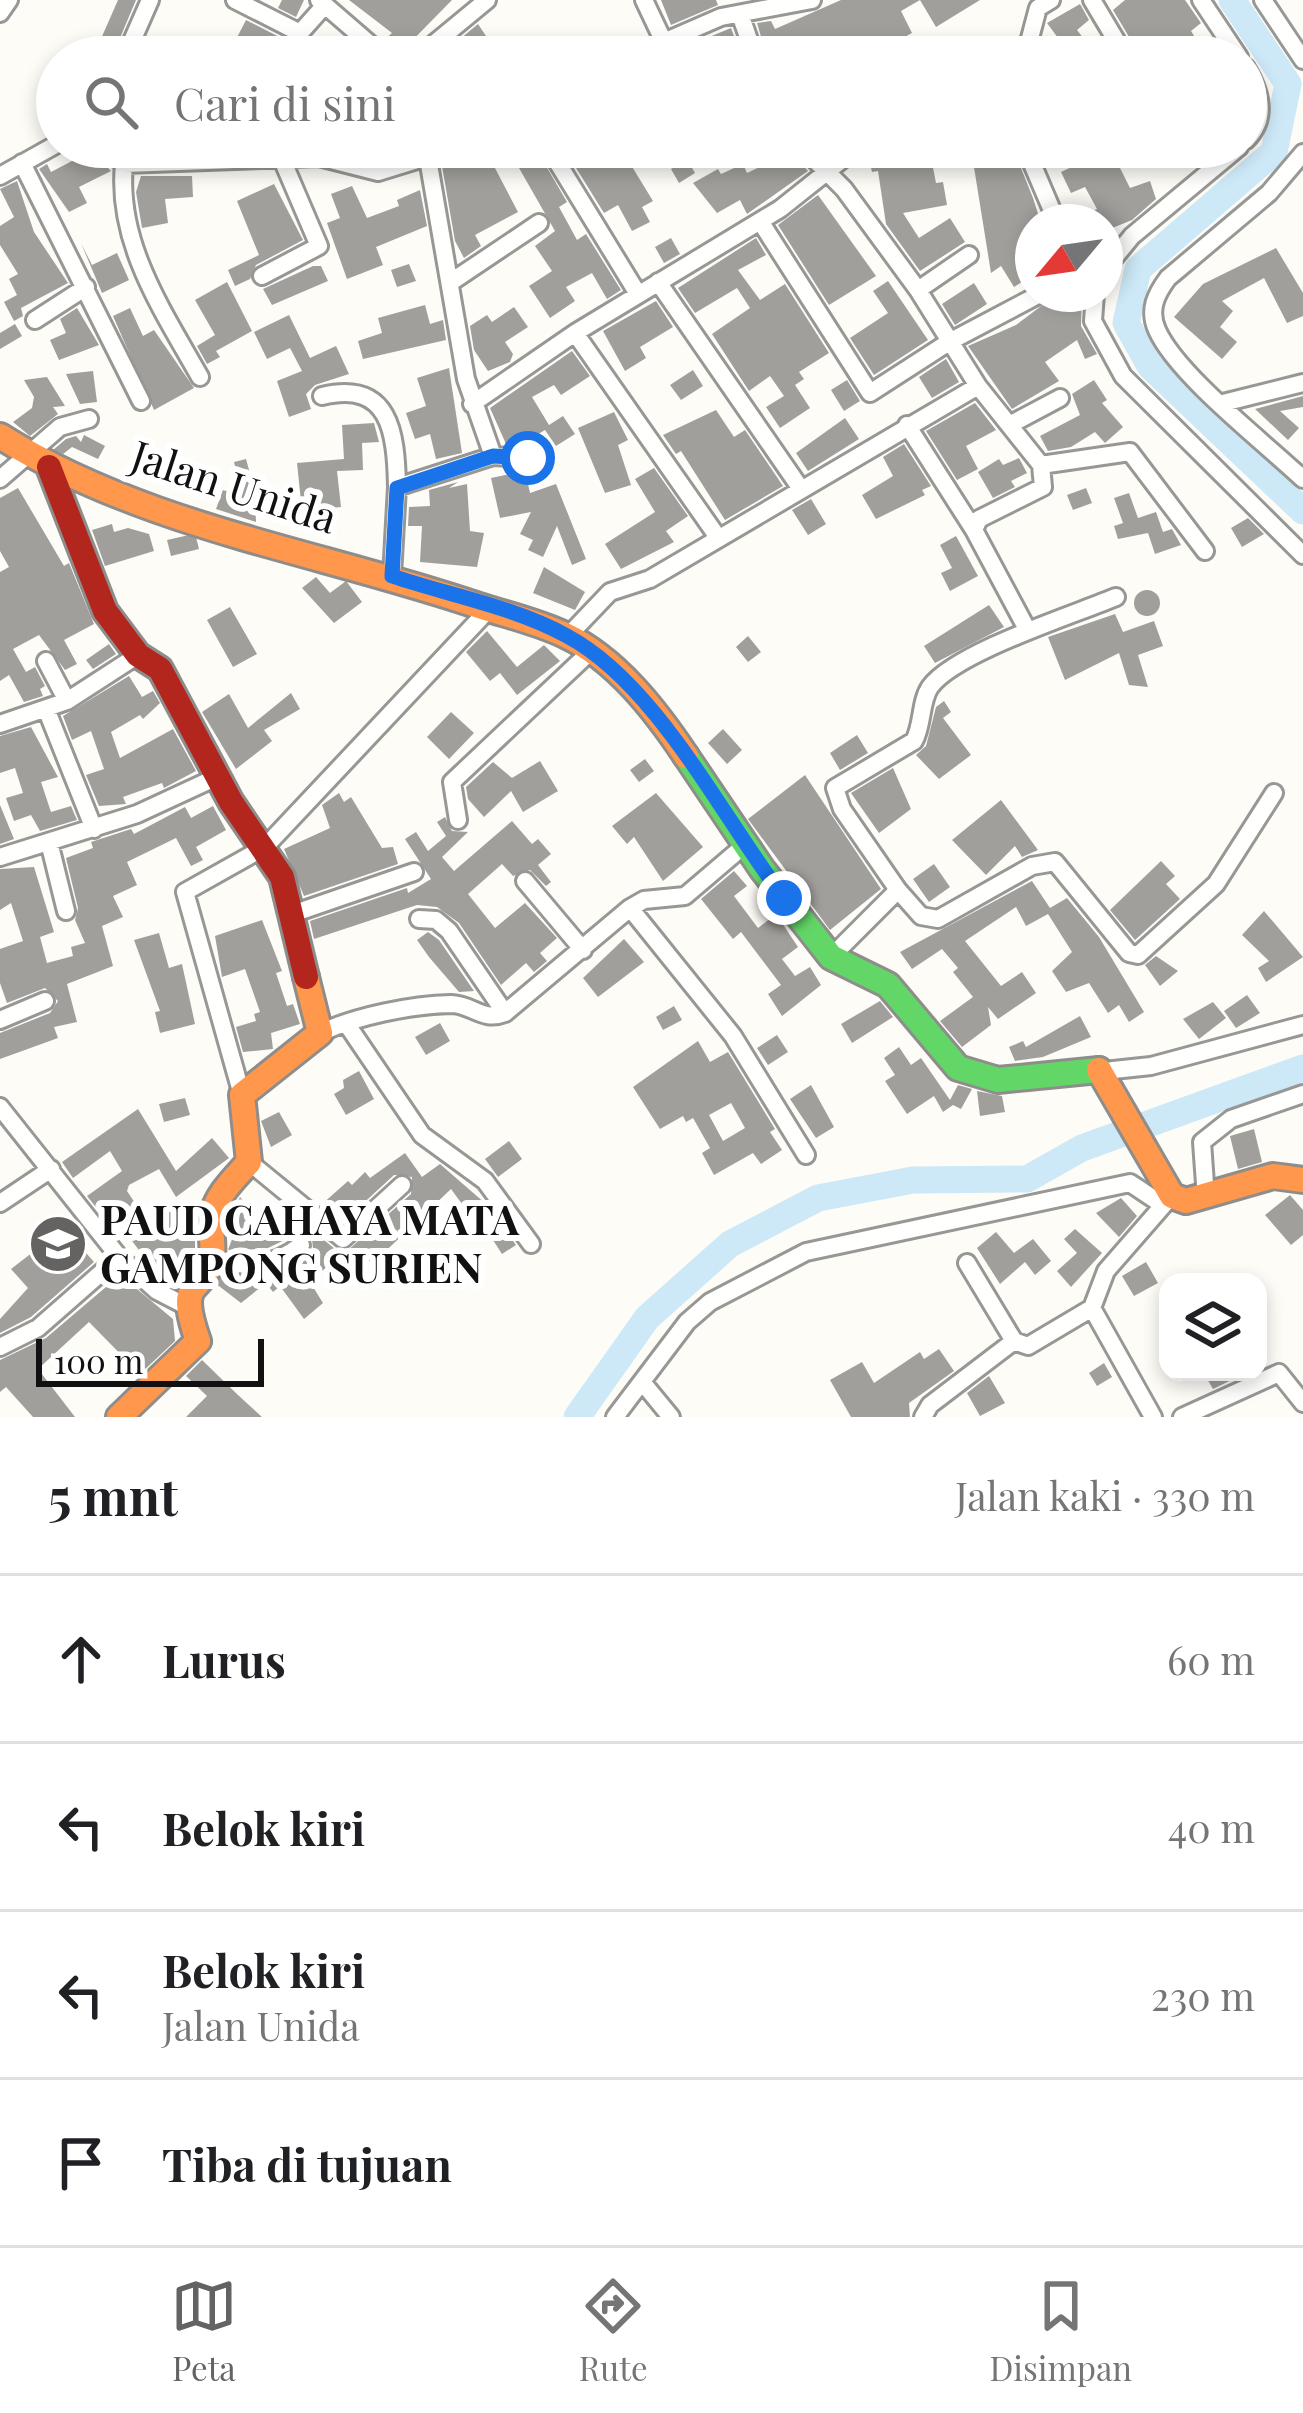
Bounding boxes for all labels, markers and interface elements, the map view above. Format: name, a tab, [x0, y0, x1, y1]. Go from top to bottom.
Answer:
search box	[36, 36, 1267, 168]
icon: search	[78, 69, 144, 135]
text: Cari di sini	[174, 72, 396, 132]
north arrow	[1015, 204, 1123, 312]
street label: Jalan Unida	[124, 425, 345, 545]
route start	[501, 431, 555, 485]
route end	[757, 871, 811, 925]
place label: PAUD CAHAYA MATA GAMPONG SURIEN	[100, 1190, 520, 1294]
school or university icon: PAUD CAHAYA MATA GAMPONG SURIEN	[27, 1213, 89, 1275]
map controls	[1159, 1273, 1267, 1381]
button: layers	[1159, 1273, 1267, 1381]
scale bar	[36, 1333, 264, 1386]
text: 100 m	[54, 1338, 143, 1382]
text: 5 mnt	[48, 1461, 178, 1529]
text: Jalan kaki · 330 m	[955, 1469, 1255, 1521]
icon: ahead	[48, 1626, 114, 1692]
text: Lurus	[162, 1629, 286, 1689]
text: 60 m	[1167, 1633, 1255, 1685]
icon: left	[48, 1794, 114, 1860]
text: Belok kiri	[162, 1797, 365, 1857]
text: 40 m	[1168, 1801, 1255, 1853]
text: Belok kiri	[162, 1939, 365, 1999]
icon: left	[48, 1962, 114, 2028]
text: 230 m	[1151, 1969, 1255, 2021]
text: Jalan Unida	[162, 1999, 360, 2051]
icon: arrive	[48, 2130, 114, 2196]
text: Tiba di tujuan	[162, 2133, 452, 2193]
tab: Peta	[171, 2273, 237, 2389]
tab: Rute	[579, 2273, 648, 2389]
tab: Disimpan	[990, 2273, 1132, 2389]

